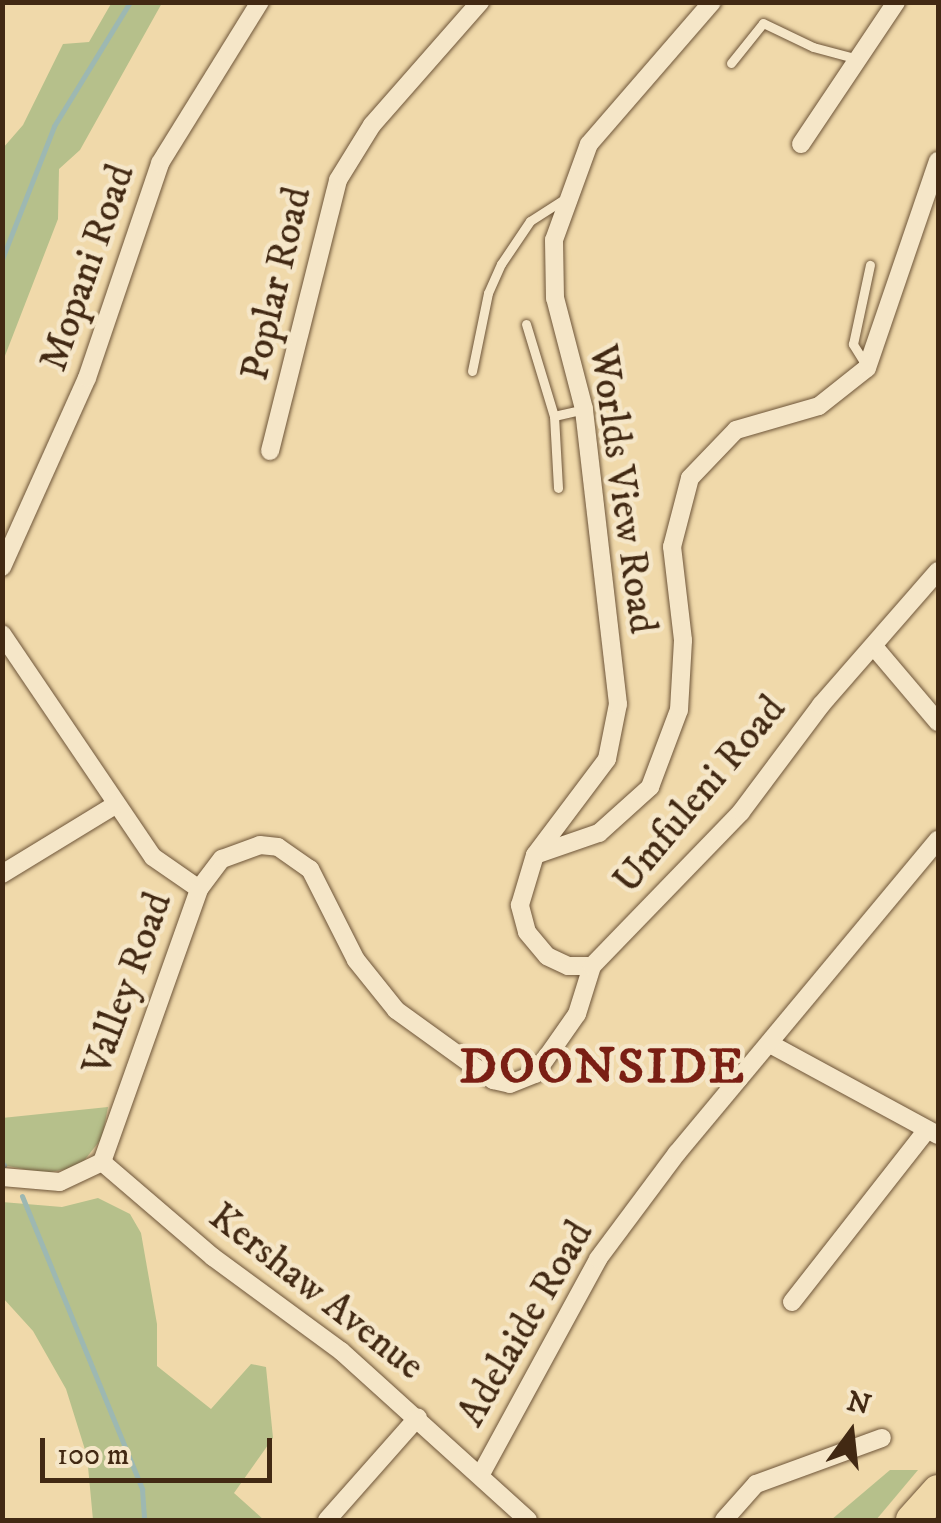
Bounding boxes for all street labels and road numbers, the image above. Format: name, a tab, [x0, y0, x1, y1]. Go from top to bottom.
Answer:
street label: Mopani Road	[30, 158, 146, 378]
street label: Poplar Road	[231, 183, 323, 385]
street label: Worlds View Road	[578, 341, 666, 637]
street label: Umfuleni Road	[603, 686, 797, 904]
street label: Valley Road	[73, 886, 183, 1082]
street label: Kershaw Avenue	[199, 1193, 433, 1391]
street label: Adelaide Road	[448, 1213, 604, 1435]

